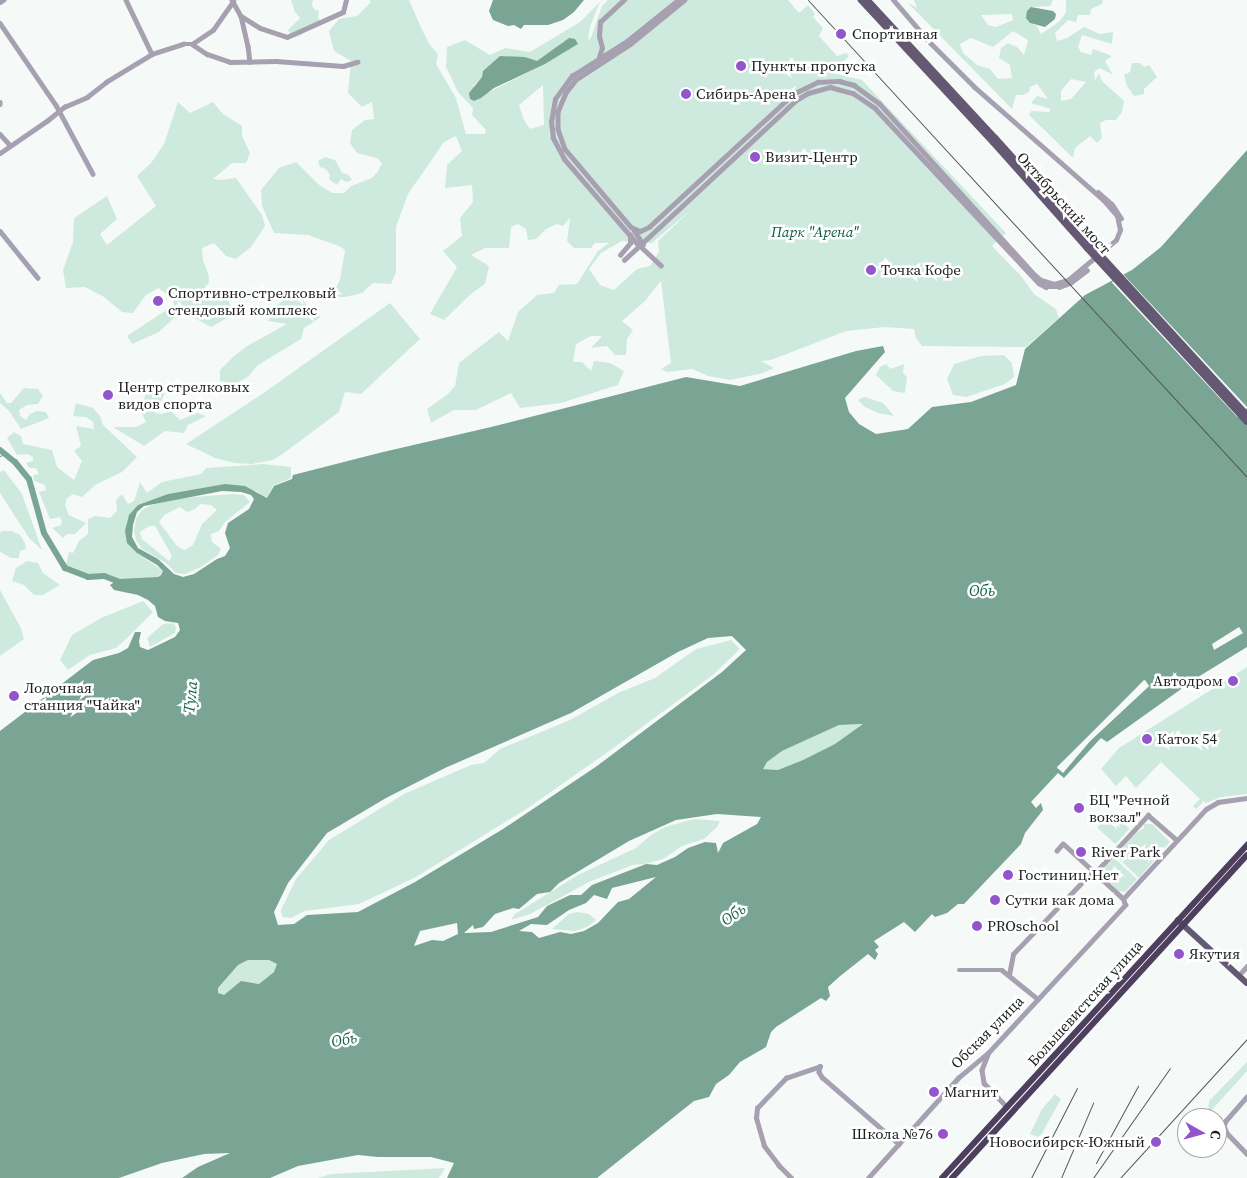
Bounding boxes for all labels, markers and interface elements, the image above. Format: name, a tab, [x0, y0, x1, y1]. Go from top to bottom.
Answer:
place label: Спортивная	[852, 25, 938, 43]
marker: Спортивная	[834, 27, 848, 41]
place label: Пункты пропуска	[751, 57, 876, 75]
marker: Пункты пропуска	[735, 60, 747, 72]
place label: Сибирь-Арена	[696, 85, 796, 103]
marker: Сибирь-Арена	[680, 88, 692, 100]
place label: Визит-Центр	[765, 148, 858, 166]
street label: Октябрьский мост	[1013, 148, 1115, 258]
marker: Визит-Центр	[749, 151, 761, 163]
park label: Парк "Арена"	[771, 223, 859, 241]
place label: Точка Кофе	[881, 261, 961, 279]
marker: Точка Кофе	[865, 264, 877, 276]
place label: Спортивно-стрелковый стендовый комплекс	[168, 283, 336, 318]
marker: Спортивно-стрелковый стендовый комплекс	[152, 295, 164, 307]
place label: Центр стрелковых видов спорта	[118, 377, 250, 412]
marker: Центр стрелковых видов спорта	[102, 389, 114, 401]
water label: Обь	[969, 580, 995, 600]
place label: Автодром	[1153, 672, 1223, 690]
marker: Автодром	[1227, 675, 1239, 687]
place label: Лодочная станция "Чайка"	[24, 678, 140, 713]
water label: Тула	[179, 680, 201, 714]
marker: Лодочная станция "Чайка"	[8, 690, 20, 702]
place label: Каток 54	[1157, 730, 1217, 748]
marker: Каток 54	[1141, 733, 1153, 745]
place label: БЦ "Речной вокзал"	[1089, 790, 1170, 825]
marker: БЦ "Речной вокзал"	[1073, 802, 1085, 814]
place label: River Park	[1091, 843, 1161, 861]
marker: River Park	[1075, 846, 1087, 858]
place label: Гостиниц.Нет	[1018, 866, 1119, 884]
marker: Гостиниц.Нет	[1002, 869, 1014, 881]
place label: Сутки как дома	[1005, 891, 1114, 909]
marker: Сутки как дома	[989, 894, 1001, 906]
water label: Обь	[717, 899, 749, 929]
place label: PROschool	[987, 917, 1059, 935]
marker: PROschool	[971, 920, 983, 932]
street label: Большевистская улица	[1024, 936, 1146, 1070]
place label: Якутия	[1189, 945, 1240, 963]
marker: Якутия	[1173, 948, 1185, 960]
street label: Обская улица	[947, 992, 1027, 1072]
water label: Обь	[330, 1027, 358, 1051]
place label: Магнит	[944, 1083, 998, 1101]
marker: Магнит	[928, 1086, 940, 1098]
north arrow	[1177, 1108, 1227, 1158]
place label: Школа №76	[852, 1125, 933, 1143]
marker: Школа №76	[937, 1128, 949, 1140]
text: С	[1205, 1129, 1226, 1140]
place label: Новосибирск-Южный	[989, 1133, 1145, 1151]
marker: Новосибирск-Южный	[1149, 1135, 1163, 1149]

